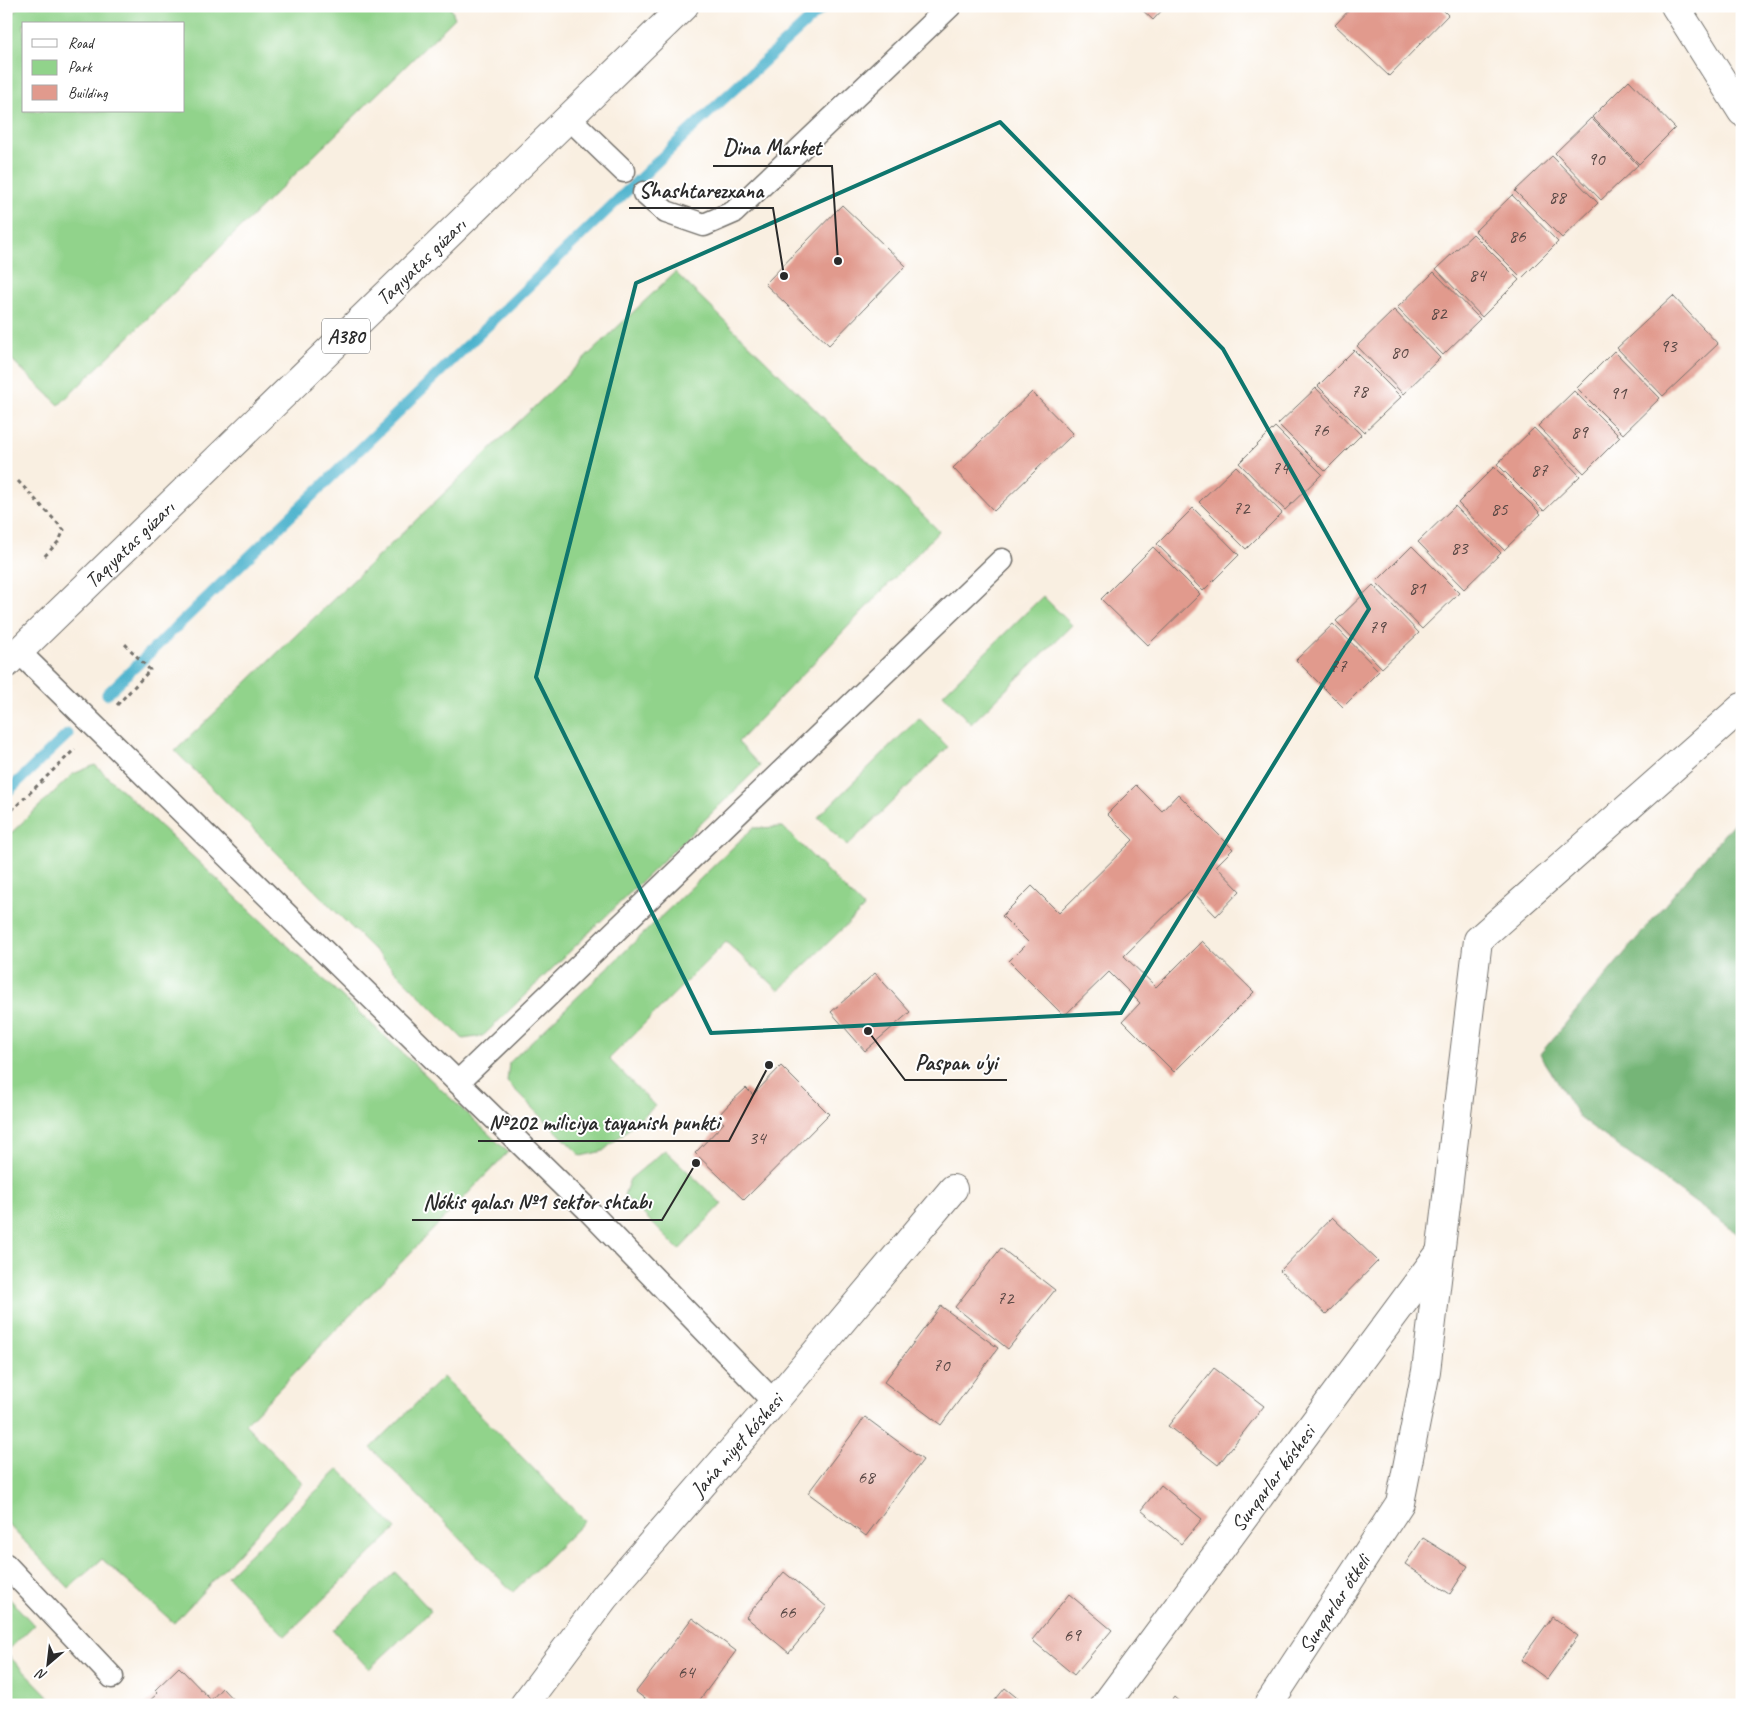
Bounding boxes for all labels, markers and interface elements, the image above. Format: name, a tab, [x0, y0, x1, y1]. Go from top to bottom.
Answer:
legend	[22, 22, 185, 112]
text: Road	[68, 34, 95, 53]
text: Park	[68, 58, 93, 77]
text: Building	[68, 84, 108, 103]
callout: Dina Market	[713, 129, 832, 166]
text: Dina Market	[723, 134, 824, 162]
house number: 90	[1587, 147, 1606, 171]
callout: Shashtarezxana	[629, 171, 773, 208]
text: Shashtarezxana	[639, 177, 765, 205]
house number: 88	[1548, 185, 1568, 209]
street label: Taqıyatas gúzarı	[370, 211, 472, 311]
house number: 86	[1508, 224, 1527, 248]
house number: 84	[1468, 263, 1488, 287]
house number: 82	[1429, 301, 1448, 325]
road number: A380	[322, 318, 370, 354]
house number: 93	[1659, 334, 1678, 358]
house number: 80	[1390, 340, 1409, 364]
house number: 78	[1350, 379, 1370, 403]
house number: 91	[1609, 381, 1628, 405]
house number: 76	[1311, 418, 1330, 442]
house number: 89	[1570, 420, 1589, 444]
house number: 74	[1271, 456, 1291, 480]
house number: 87	[1530, 458, 1549, 482]
street label: Taqıyatas gúzarı	[79, 494, 181, 594]
house number: 72	[1232, 496, 1251, 520]
house number: 85	[1490, 497, 1509, 521]
house number: 83	[1450, 536, 1469, 560]
house number: 81	[1408, 576, 1427, 600]
house number: 79	[1368, 615, 1387, 639]
house number: 77	[1329, 654, 1348, 678]
callout: Paspan u'yi	[905, 1043, 1007, 1080]
text: Paspan u'yi	[915, 1049, 1000, 1077]
callout: №202 miliciya tayanish punkti	[478, 1104, 729, 1141]
text: №202 miliciya tayanish punkti	[489, 1109, 722, 1137]
house number: 34	[748, 1126, 768, 1150]
callout: Nókis qalası №1 sektor shtabı	[412, 1183, 662, 1220]
text: Nókis qalası №1 sektor shtabı	[423, 1188, 653, 1216]
house number: 72	[996, 1286, 1015, 1310]
house number: 70	[932, 1353, 951, 1377]
street label: Jańa niyet kóshesi	[684, 1386, 790, 1503]
street label: Sunqarlar kóshesi	[1225, 1418, 1322, 1537]
house number: 68	[857, 1465, 877, 1489]
street label: Sunqarlar ótkeli	[1293, 1547, 1377, 1658]
house number: 66	[778, 1600, 797, 1624]
house number: 69	[1063, 1623, 1082, 1647]
north arrow	[22, 1638, 72, 1688]
house number: 64	[677, 1660, 697, 1684]
text: N	[32, 1664, 50, 1685]

